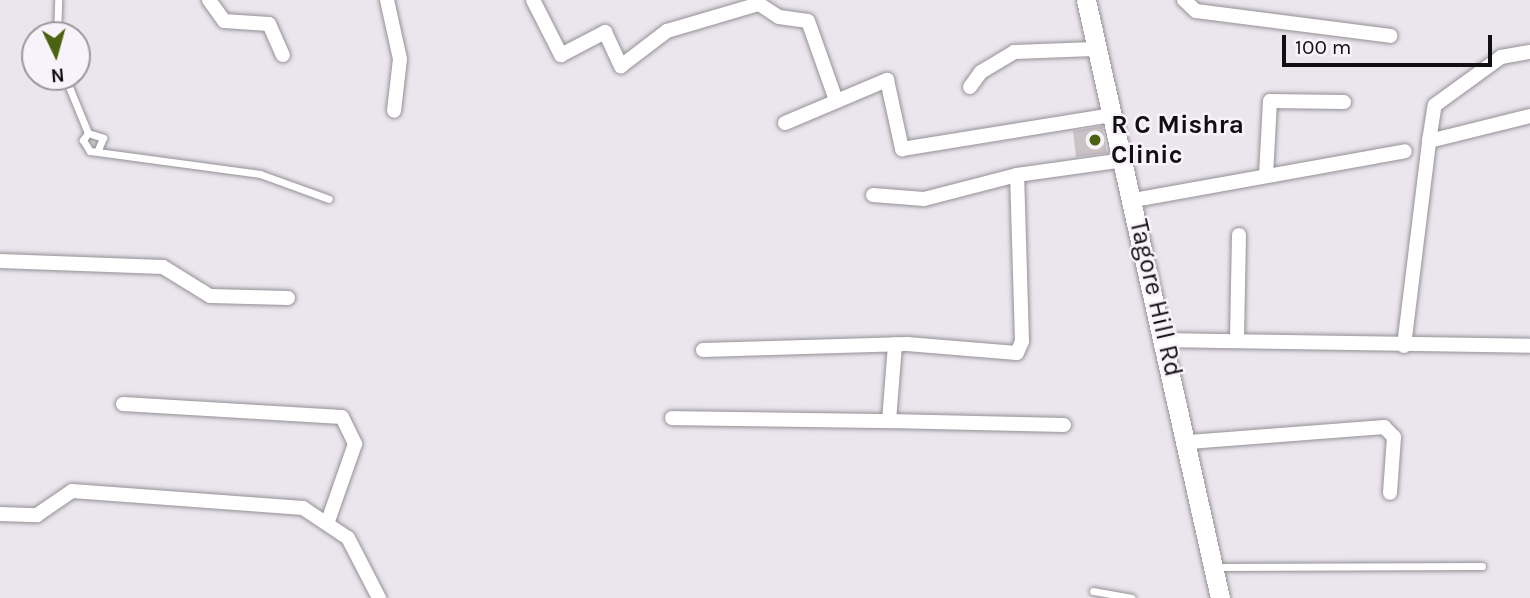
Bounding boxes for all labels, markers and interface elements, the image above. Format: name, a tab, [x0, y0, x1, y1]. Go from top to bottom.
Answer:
north arrow	[21, 21, 91, 91]
scale bar	[1285, 21, 1495, 65]
text: 100 m	[1295, 35, 1352, 59]
text: N	[50, 63, 65, 86]
place label: R C Mishra Clinic	[1111, 109, 1244, 170]
marker: R C Mishra Clinic	[1085, 130, 1105, 150]
street label: Tagore Hill Rd	[1123, 217, 1189, 379]

